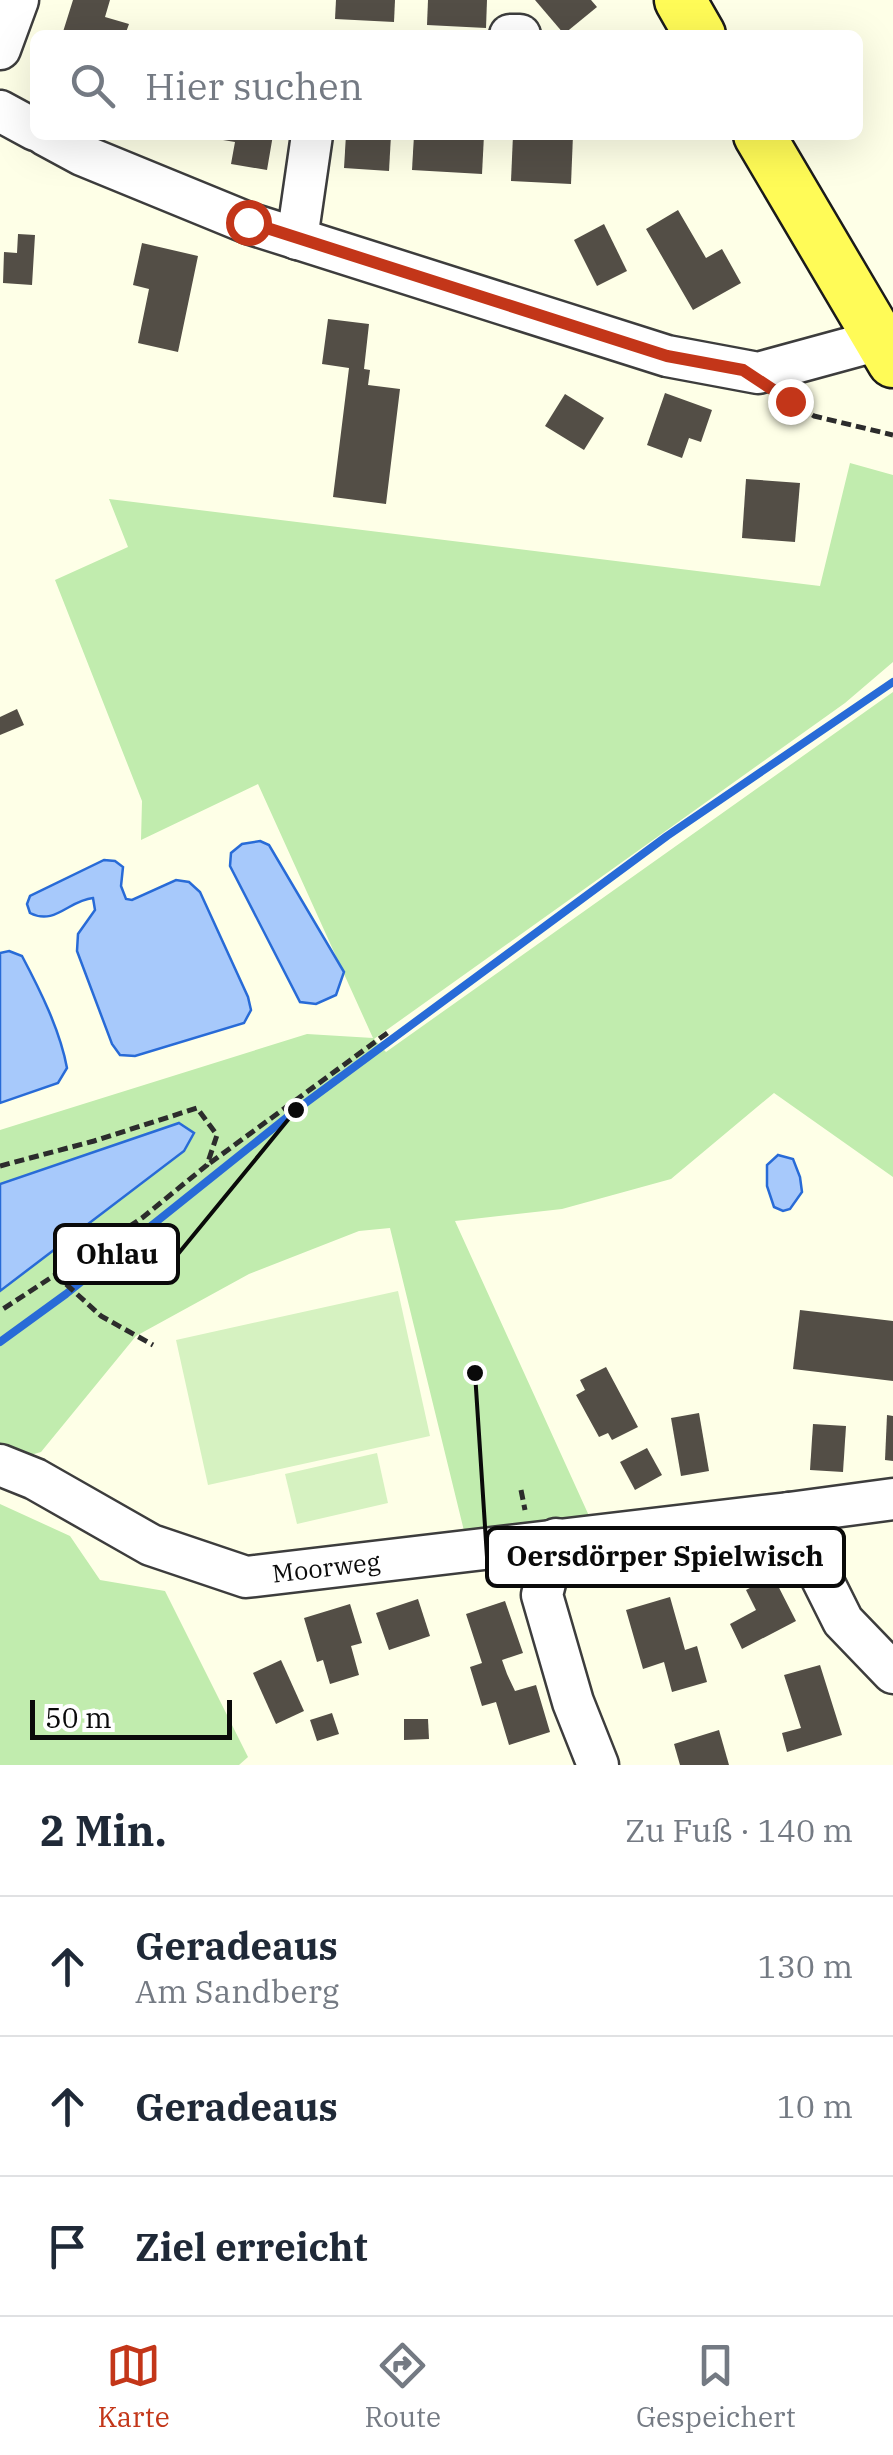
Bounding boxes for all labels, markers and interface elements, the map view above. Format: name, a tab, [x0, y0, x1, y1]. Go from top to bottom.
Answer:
search box	[30, 30, 863, 140]
icon: search	[65, 58, 120, 113]
text: Hier suchen	[145, 61, 363, 110]
route start	[226, 200, 272, 246]
route end	[768, 379, 814, 425]
callout: Ohlau	[55, 1225, 178, 1283]
text: Ohlau	[76, 1235, 158, 1272]
callout: Oersdörper Spielwisch	[487, 1528, 844, 1586]
text: Oersdörper Spielwisch	[506, 1537, 824, 1574]
street label: Moorweg	[270, 1544, 382, 1590]
scale bar	[30, 1695, 232, 1740]
text: 50 m	[45, 1699, 112, 1736]
text: 2 Min.	[40, 1803, 167, 1858]
text: Zu Fuß · 140 m	[625, 1809, 853, 1851]
text: Geradeaus	[135, 1921, 338, 1970]
icon: ahead	[40, 1939, 95, 1994]
text: 130 m	[757, 1945, 853, 1987]
text: Am Sandberg	[135, 1970, 339, 2012]
icon: ahead	[40, 2079, 95, 2134]
text: Geradeaus	[135, 2082, 338, 2131]
text: 10 m	[777, 2085, 853, 2127]
icon: arrive	[40, 2219, 95, 2274]
text: Ziel erreicht	[135, 2222, 368, 2271]
tab: Karte	[97, 2338, 170, 2435]
tab: Route	[365, 2338, 441, 2435]
tab: Gespeichert	[636, 2338, 796, 2435]

